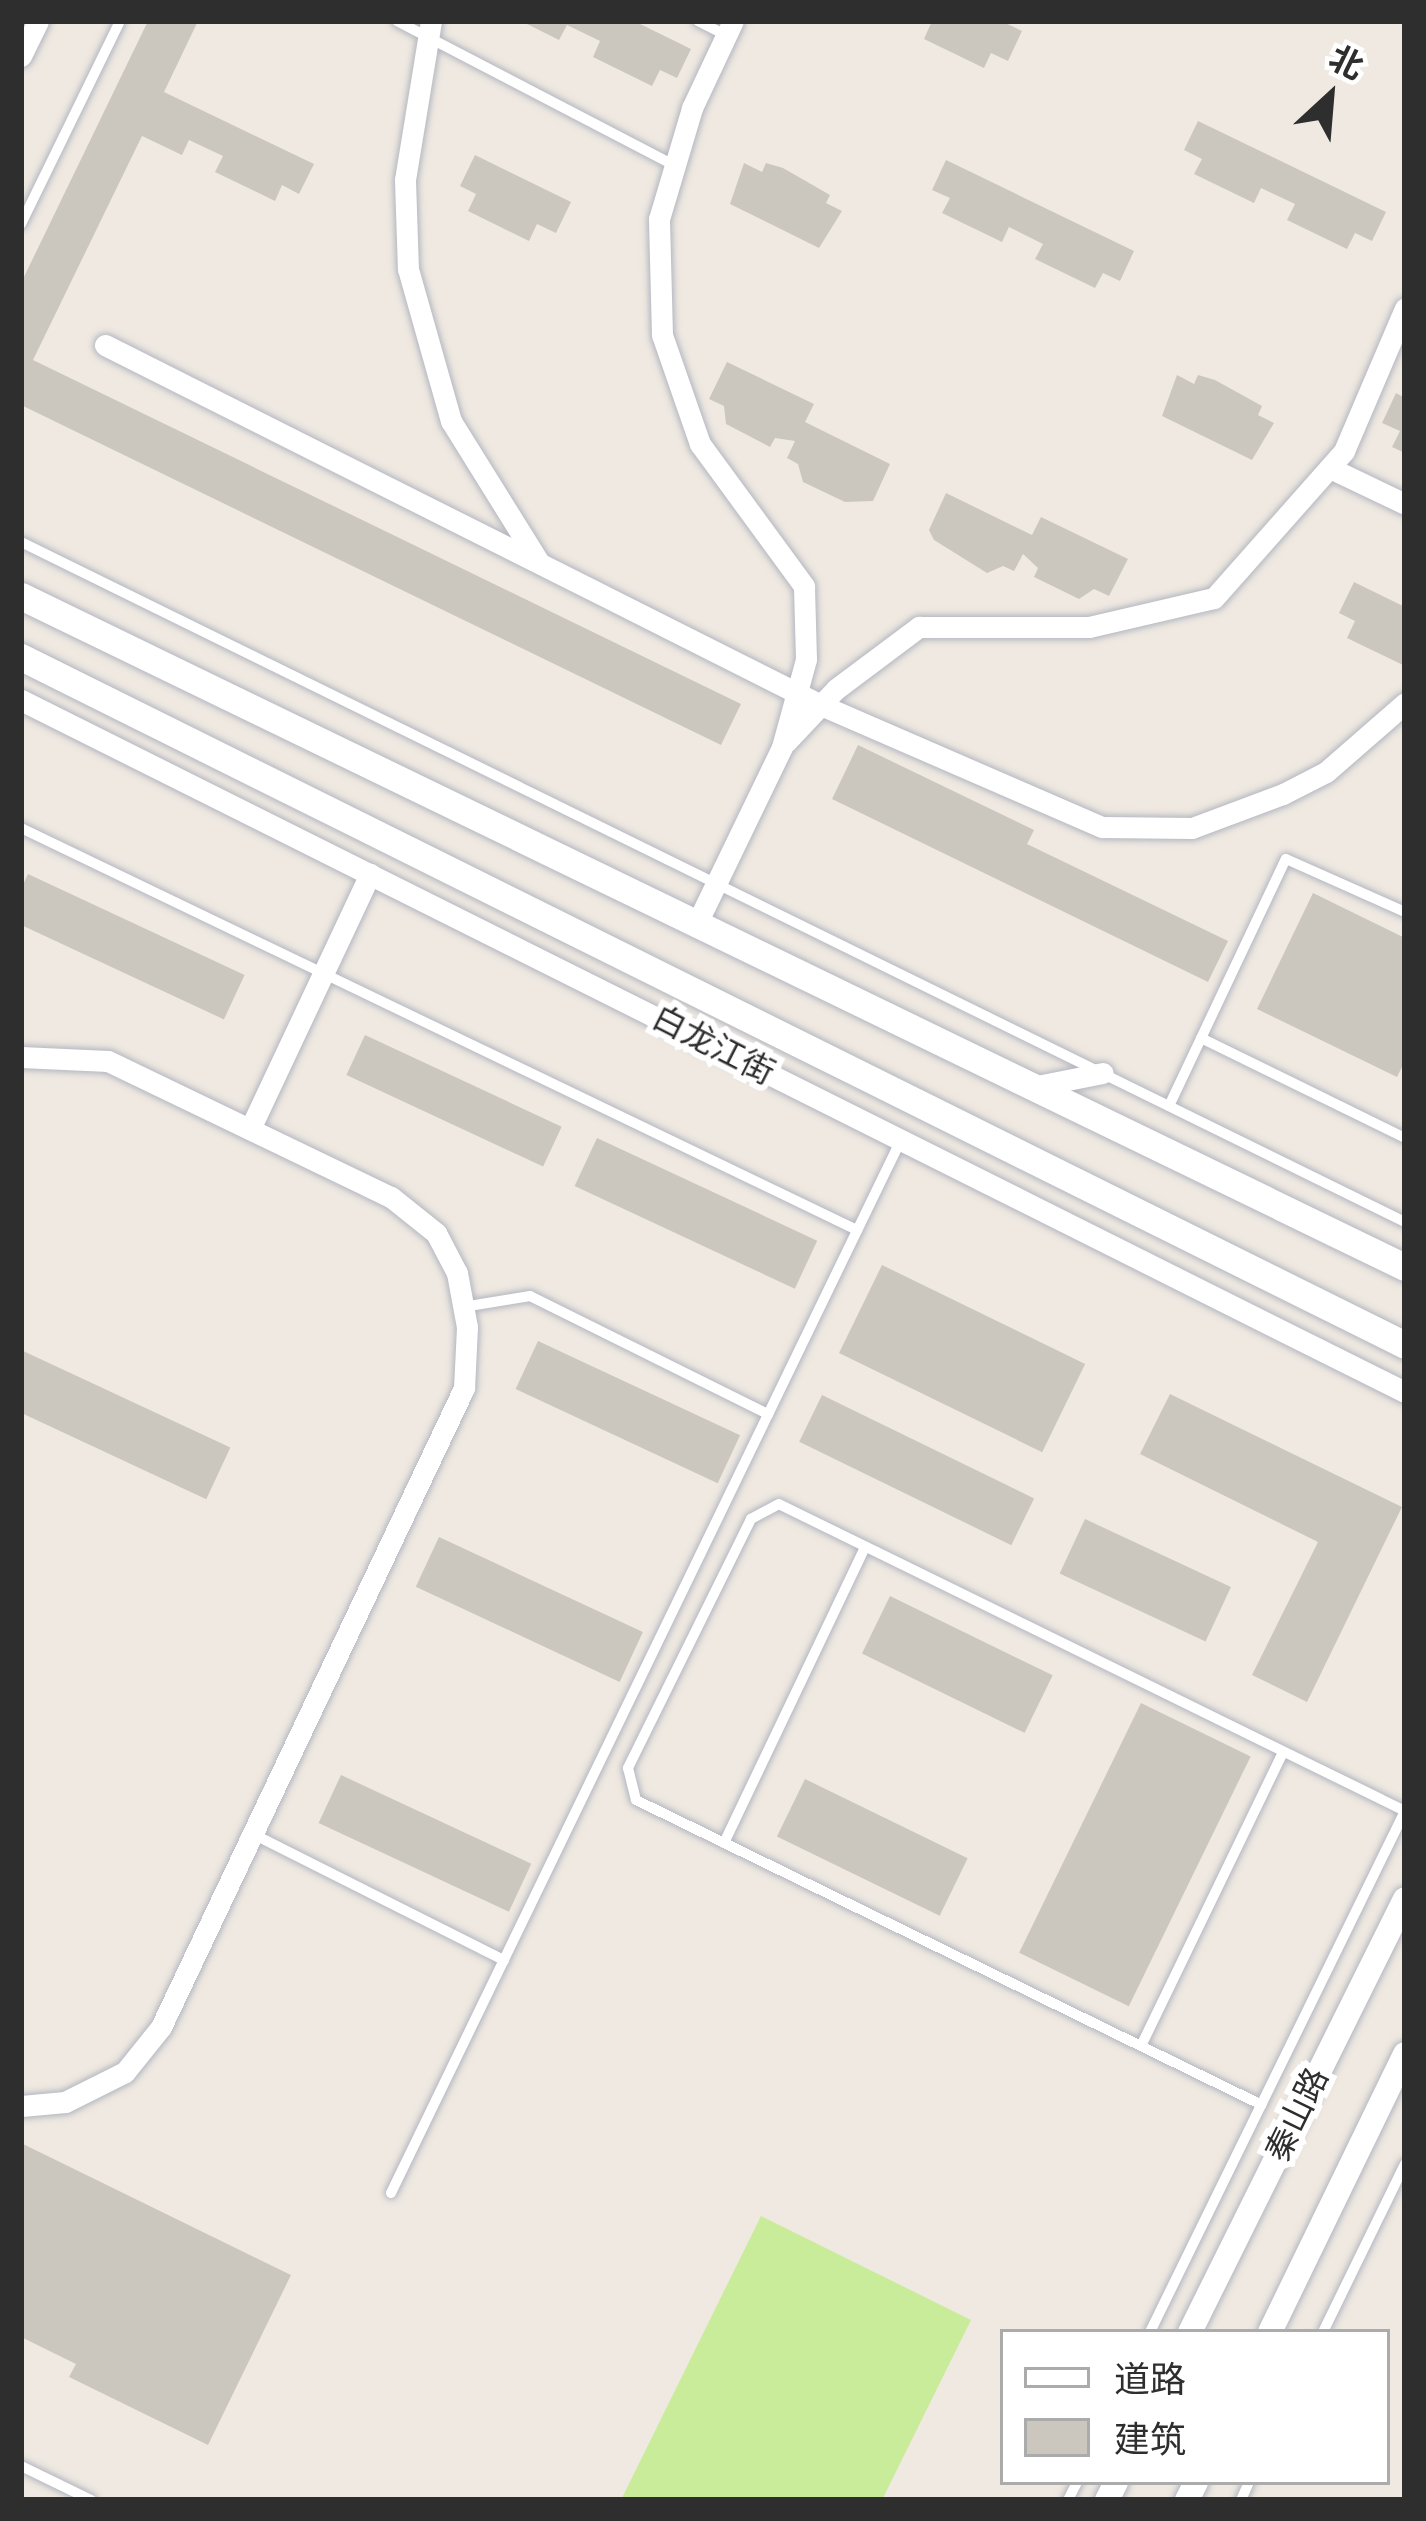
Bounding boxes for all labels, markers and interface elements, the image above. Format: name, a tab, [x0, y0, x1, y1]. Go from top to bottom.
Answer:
north arrow	[1270, 36, 1390, 156]
text: 北	[1321, 36, 1371, 91]
street label: 白龙江街	[645, 998, 781, 1094]
street label: 秦山路	[1259, 2062, 1337, 2168]
legend	[1000, 2329, 1390, 2485]
text: 道路	[1114, 2356, 1186, 2405]
text: 建筑	[1114, 2416, 1186, 2465]

